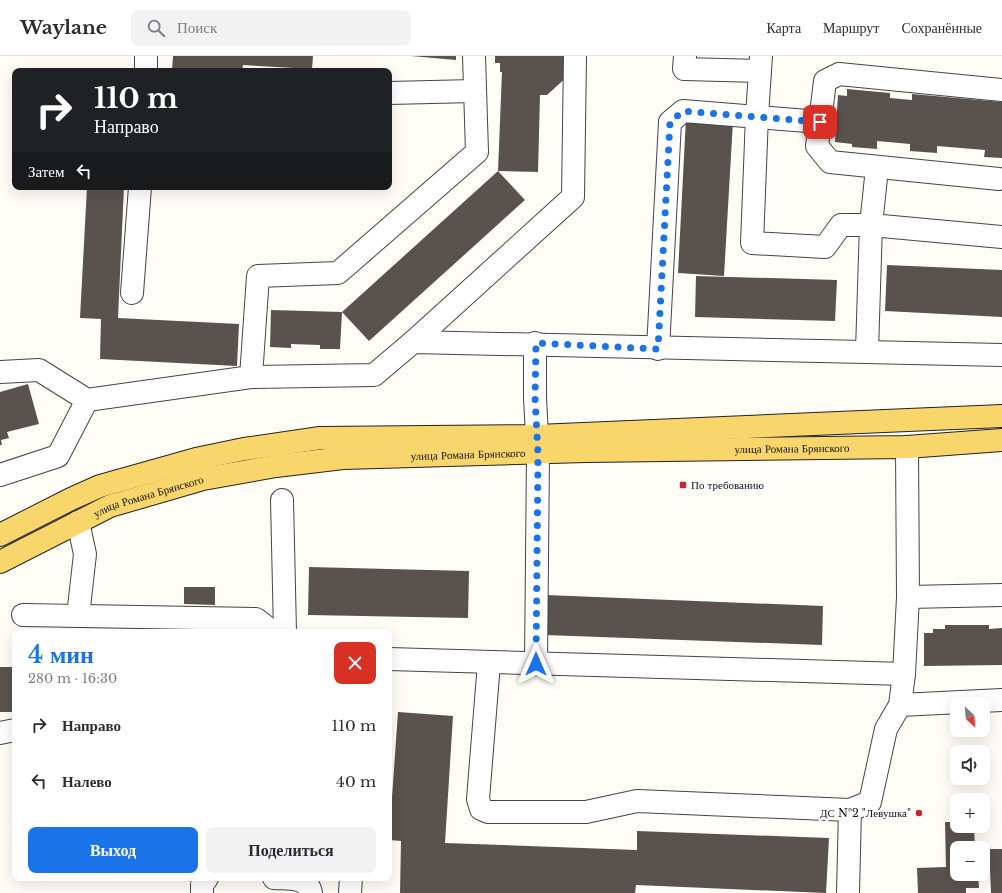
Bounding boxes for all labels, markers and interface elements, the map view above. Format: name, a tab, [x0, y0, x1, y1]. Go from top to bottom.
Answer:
search box	[131, 10, 411, 46]
text: Waylane	[20, 16, 107, 39]
icon: search	[145, 17, 167, 39]
text: Поиск	[177, 18, 217, 37]
text: Карта	[766, 19, 801, 37]
text: Маршрут	[823, 19, 879, 37]
text: Сохранённые	[901, 19, 982, 37]
text: 110 m	[94, 81, 178, 116]
icon: right	[28, 84, 80, 136]
pin	[803, 105, 837, 139]
icon: arrive	[809, 111, 831, 133]
text: Направо	[94, 116, 159, 138]
icon: left	[73, 160, 95, 182]
text: Затем	[28, 162, 65, 181]
street label: улица Романа Брянского	[734, 441, 850, 456]
street label: улица Романа Брянского	[410, 446, 526, 463]
street label: улица Романа Брянского	[91, 472, 206, 520]
place label: По требованию	[691, 478, 764, 492]
marker: По требованию	[678, 480, 688, 490]
text: 4 мин	[28, 640, 94, 669]
button: close	[334, 642, 376, 684]
position arrow	[515, 643, 557, 685]
text: 280 m · 16:30	[28, 670, 117, 687]
north arrow	[950, 697, 990, 737]
map controls	[950, 697, 990, 881]
icon: right	[28, 714, 50, 736]
text: Направо	[62, 716, 121, 735]
text: 110 m	[332, 716, 376, 735]
button: sound	[950, 745, 990, 785]
icon: left	[28, 770, 50, 792]
text: Налево	[62, 772, 112, 791]
text: 40 m	[336, 772, 376, 791]
button: +	[950, 793, 990, 833]
place label: ДС №2 "Левушка"	[820, 806, 911, 820]
marker: ДС №2 "Левушка"	[914, 808, 924, 818]
button: Выход	[28, 827, 198, 873]
button: Поделиться	[206, 827, 376, 873]
button: −	[950, 841, 990, 881]

